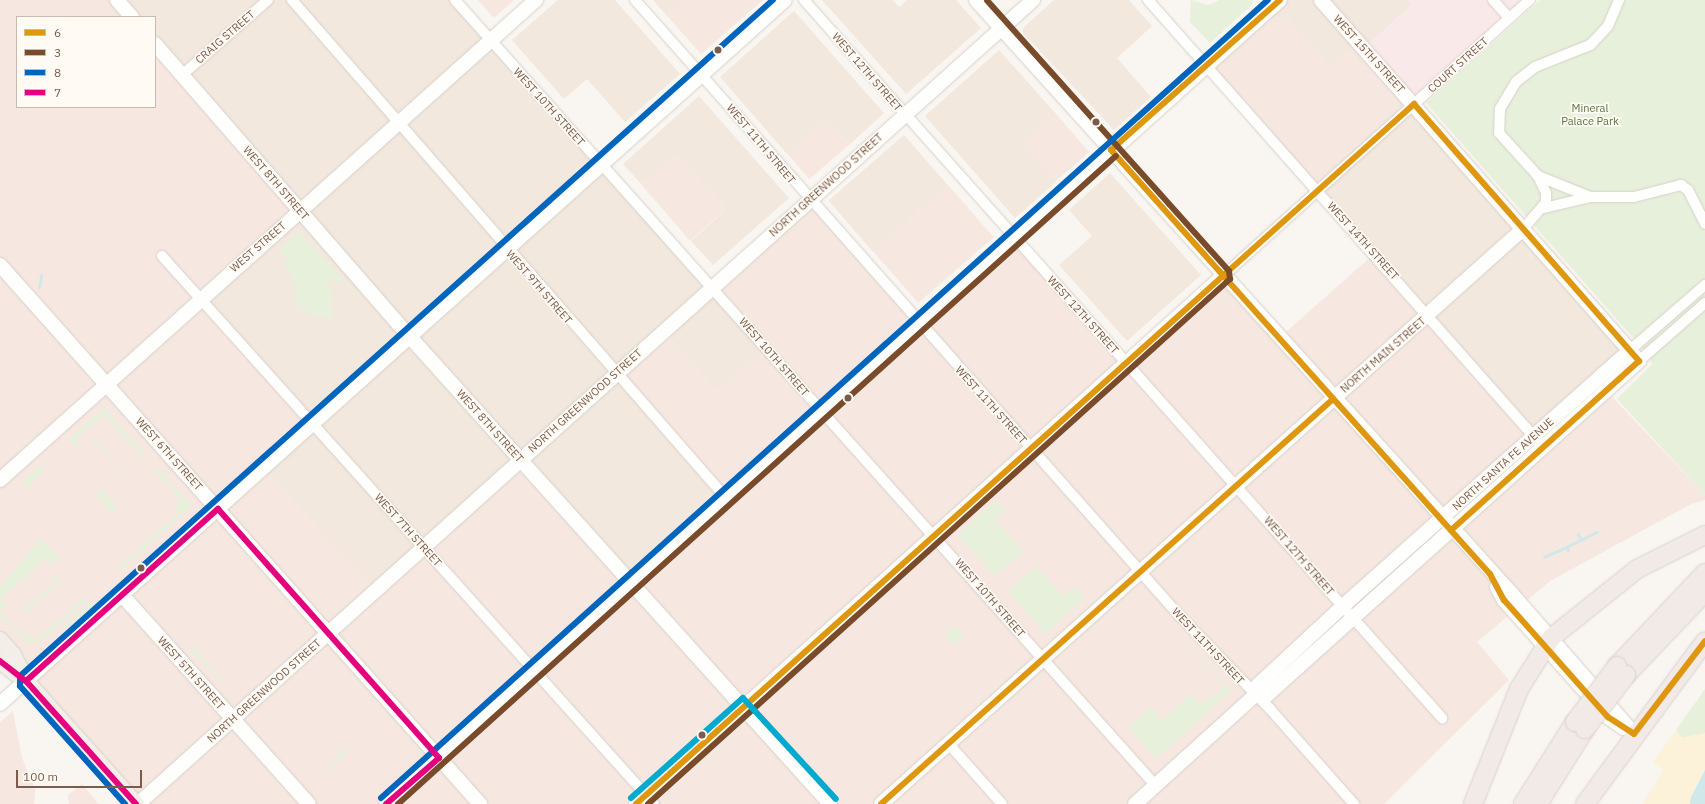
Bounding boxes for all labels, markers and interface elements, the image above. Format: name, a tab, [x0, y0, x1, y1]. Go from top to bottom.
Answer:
street label: CRAIG STREET	[193, 8, 257, 66]
street label: WEST 15TH STREET	[1331, 12, 1407, 96]
legend	[16, 16, 156, 108]
text: 6	[54, 25, 61, 40]
street label: WEST 12TH STREET	[829, 30, 905, 114]
street label: COURT STREET	[1425, 35, 1491, 95]
text: 3	[54, 45, 61, 60]
unlabelled marker	[713, 45, 723, 55]
text: 8	[54, 65, 61, 80]
street label: WEST 10TH STREET	[511, 65, 587, 149]
text: 7	[54, 85, 61, 100]
street label: WEST 11TH STREET	[724, 101, 798, 187]
park label: Mineral Palace Park	[1561, 102, 1619, 128]
unlabelled marker	[1091, 117, 1101, 127]
street label: NORTH GREENWOOD STREET	[766, 130, 886, 240]
street label: WEST 8TH STREET	[240, 143, 312, 223]
street label: WEST 14TH STREET	[1325, 199, 1401, 283]
street label: WEST STREET	[227, 219, 289, 275]
street label: WEST 9TH STREET	[503, 247, 575, 327]
street label: WEST 12TH STREET	[1045, 273, 1121, 357]
street label: NORTH MAIN STREET	[1338, 314, 1428, 396]
street label: WEST 10TH STREET	[736, 315, 812, 399]
street label: NORTH GREENWOOD STREET	[525, 346, 645, 456]
street label: WEST 11TH STREET	[953, 363, 1029, 447]
street label: WEST 8TH STREET	[454, 387, 526, 465]
unlabelled marker	[843, 393, 853, 403]
street label: WEST 6TH STREET	[133, 415, 205, 493]
street label: NORTH SANTA FE AVENUE	[1450, 415, 1556, 513]
street label: WEST 7TH STREET	[372, 491, 444, 569]
street label: WEST 12TH STREET	[1261, 514, 1337, 598]
street label: WEST 10TH STREET	[952, 556, 1028, 640]
unlabelled marker	[136, 563, 146, 573]
street label: WEST 11TH STREET	[1169, 605, 1247, 687]
street label: WEST 5TH STREET	[155, 634, 227, 712]
street label: NORTH GREENWOOD STREET	[204, 636, 324, 746]
unlabelled marker	[697, 730, 707, 740]
scale bar	[18, 762, 144, 788]
text: 100 m	[23, 769, 58, 784]

